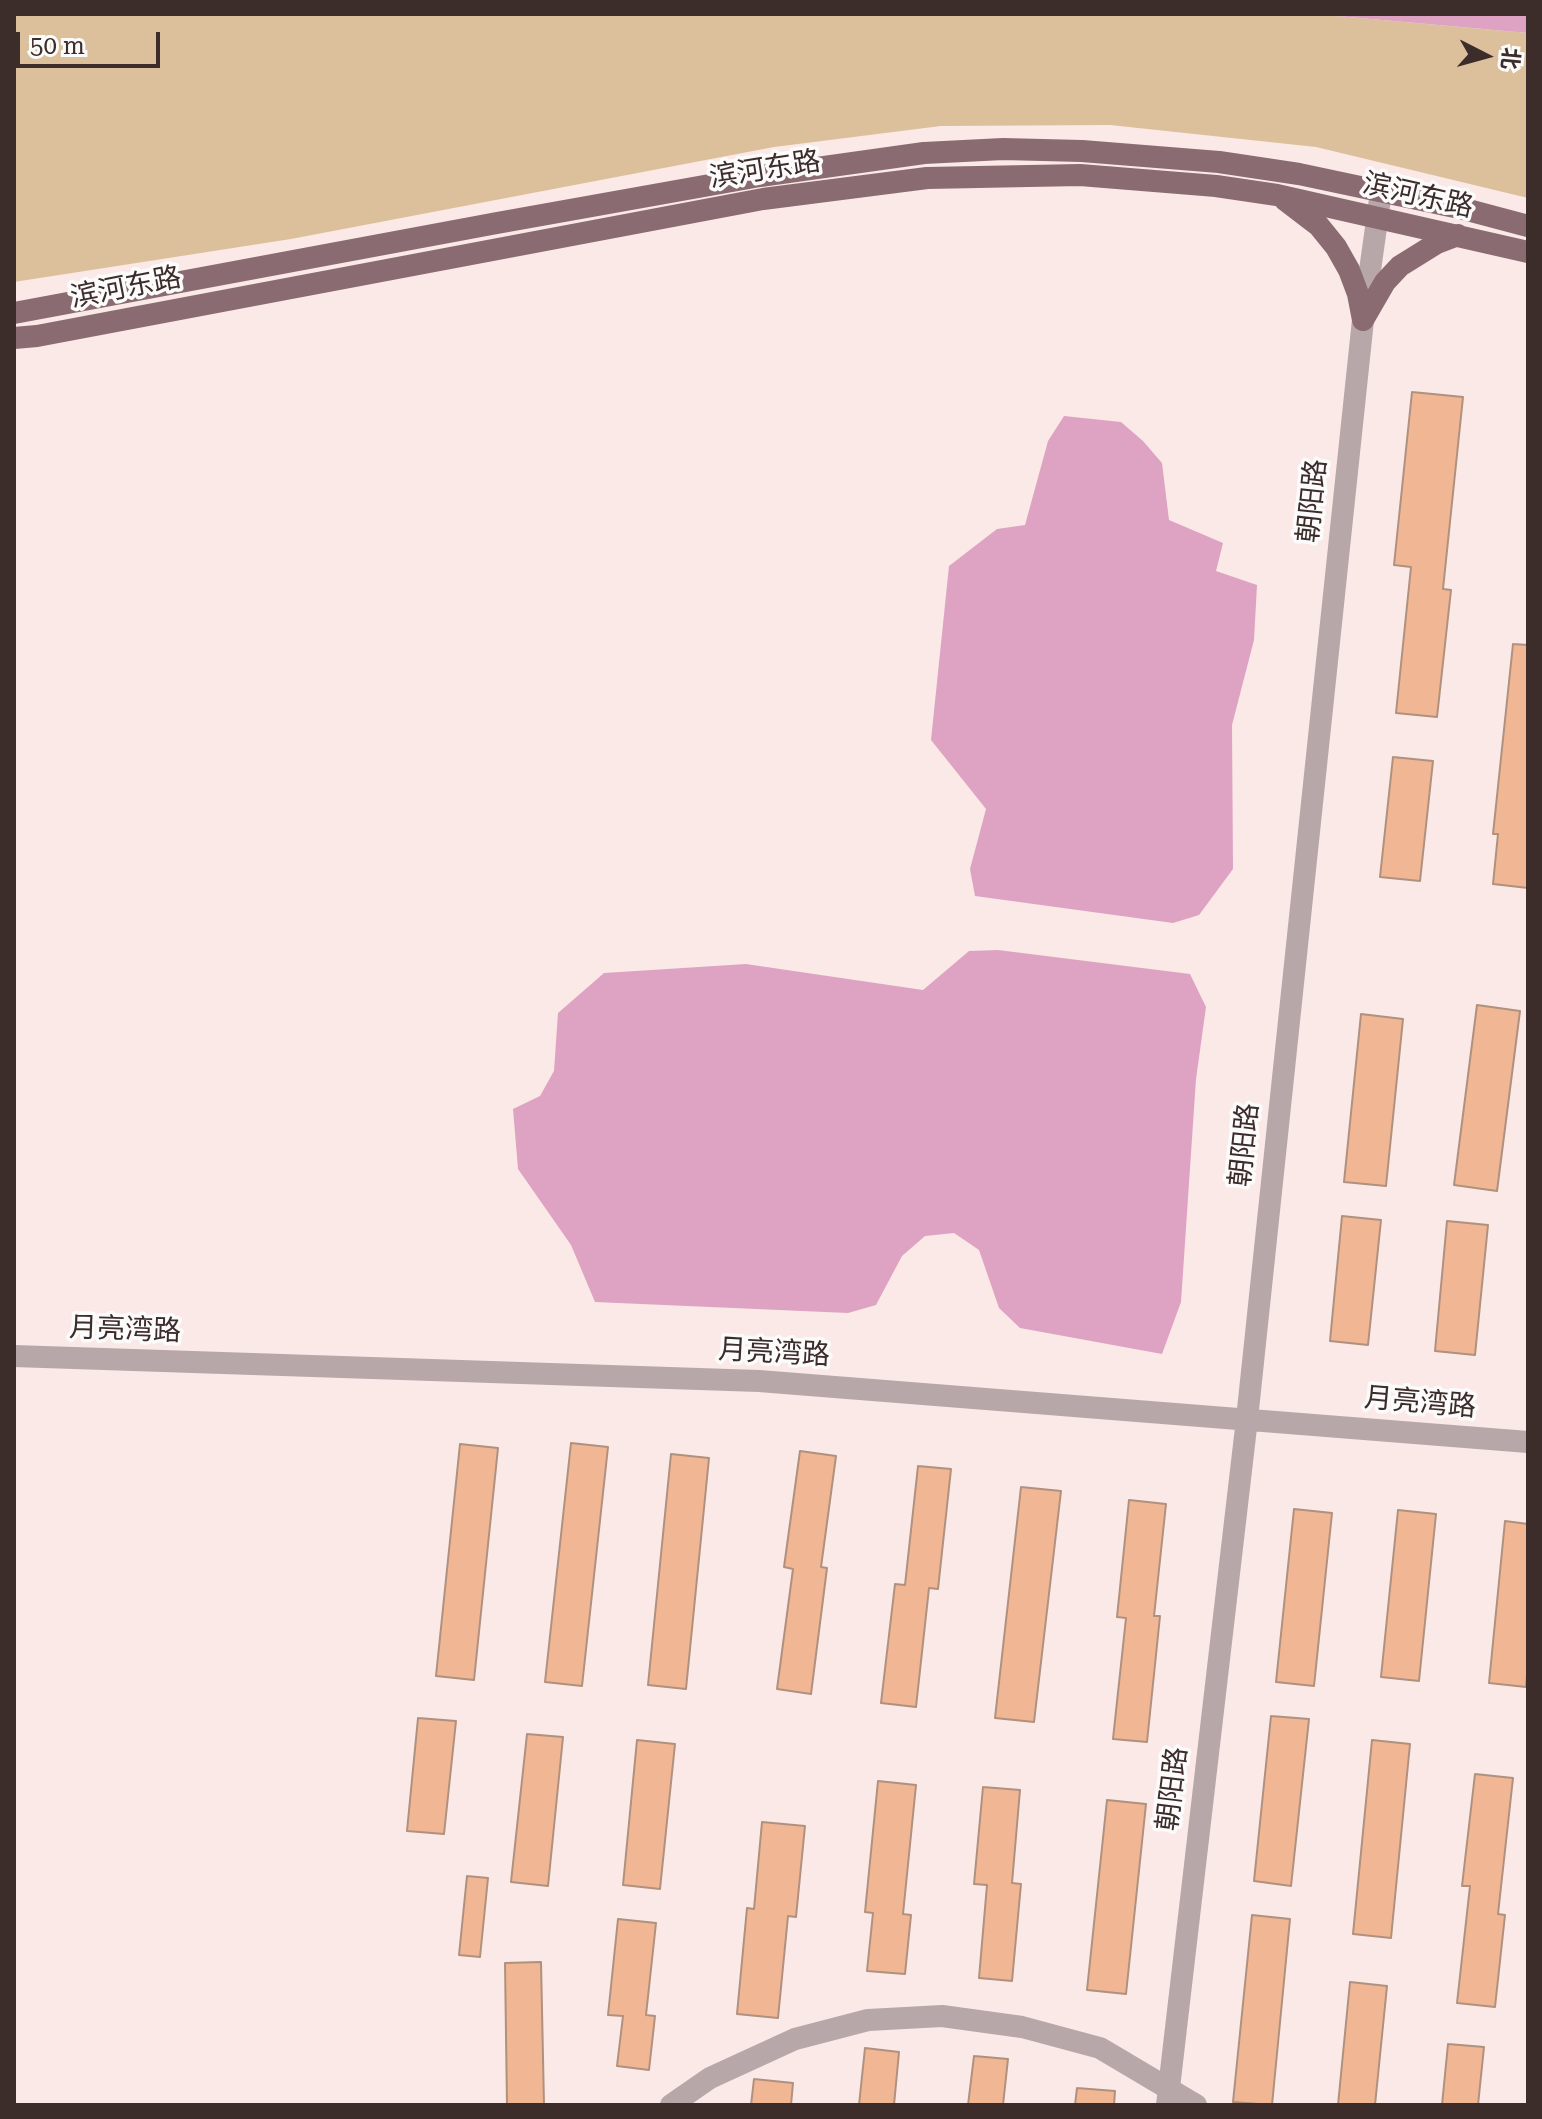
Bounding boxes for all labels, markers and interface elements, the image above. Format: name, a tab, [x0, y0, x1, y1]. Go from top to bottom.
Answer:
scale bar	[20, 16, 164, 66]
north arrow	[1446, 16, 1526, 96]
text: 50 m	[30, 32, 85, 60]
text: 北	[1497, 46, 1524, 71]
street label: 滨河东路	[707, 145, 823, 195]
street label: 滨河东路	[1360, 167, 1476, 225]
street label: 滨河东路	[68, 261, 184, 315]
street label: 朝阳路	[1292, 457, 1334, 545]
street label: 朝阳路	[1224, 1101, 1266, 1189]
street label: 月亮湾路	[68, 1311, 182, 1349]
street label: 月亮湾路	[717, 1333, 831, 1373]
street label: 月亮湾路	[1363, 1381, 1477, 1425]
street label: 朝阳路	[1151, 1745, 1195, 1833]

